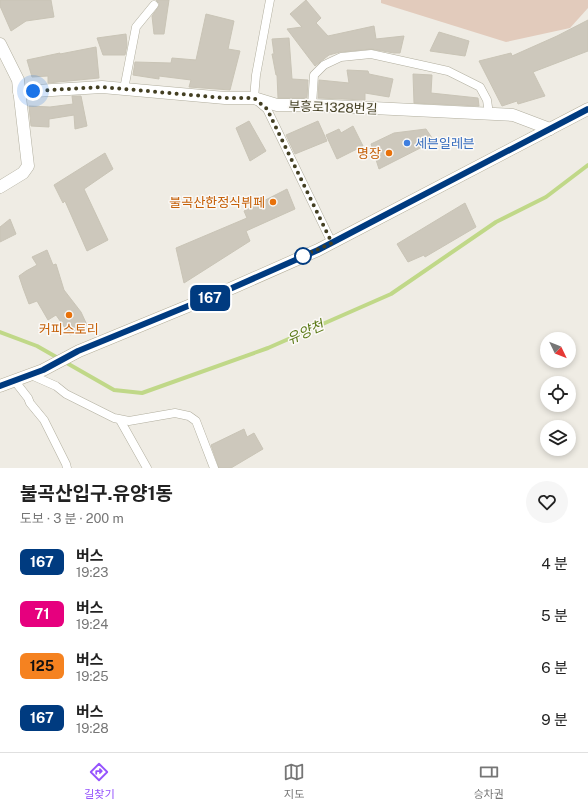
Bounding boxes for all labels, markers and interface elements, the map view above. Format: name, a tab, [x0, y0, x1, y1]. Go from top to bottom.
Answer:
your location	[23, 81, 43, 101]
street label: 부흥로1328번길	[288, 98, 378, 117]
place label: 세븐일레븐	[415, 136, 475, 151]
marker: 세븐일레븐	[402, 138, 412, 148]
place label: 명장	[357, 146, 381, 161]
marker: 명장	[384, 148, 394, 158]
place label: 불곡산한정식뷔페	[169, 195, 265, 210]
marker: 불곡산한정식뷔페	[268, 197, 278, 207]
unlabelled marker	[294, 247, 312, 265]
line badge: 167	[187, 285, 233, 311]
text: 167	[198, 290, 222, 306]
marker: 커피스토리	[64, 310, 74, 320]
water label: 유양천	[284, 316, 327, 347]
place label: 커피스토리	[39, 322, 99, 337]
north arrow	[540, 332, 576, 368]
map controls	[540, 332, 576, 456]
button: locate	[540, 376, 576, 412]
button: layers	[540, 420, 576, 456]
button: heart	[526, 481, 568, 523]
text: 불곡산입구.유양1동	[20, 482, 173, 504]
text: 도보 · 3 분 · 200 m	[20, 511, 124, 526]
text: 버스	[76, 547, 104, 564]
text: 167	[30, 554, 54, 570]
text: 4 분	[541, 555, 568, 572]
text: 19:23	[76, 565, 109, 580]
text: 버스	[76, 599, 104, 616]
text: 71	[35, 606, 49, 622]
text: 5 분	[541, 607, 568, 624]
text: 19:24	[76, 617, 109, 632]
text: 버스	[76, 651, 104, 668]
text: 125	[30, 658, 54, 674]
text: 6 분	[541, 659, 568, 676]
text: 19:25	[76, 669, 109, 684]
text: 버스	[76, 703, 104, 720]
text: 167	[30, 710, 54, 726]
text: 9 분	[541, 711, 568, 728]
text: 19:28	[76, 721, 109, 736]
tab: 길찾기	[84, 761, 115, 801]
tab: 지도	[283, 761, 305, 801]
tab: 승차권	[473, 761, 504, 801]

